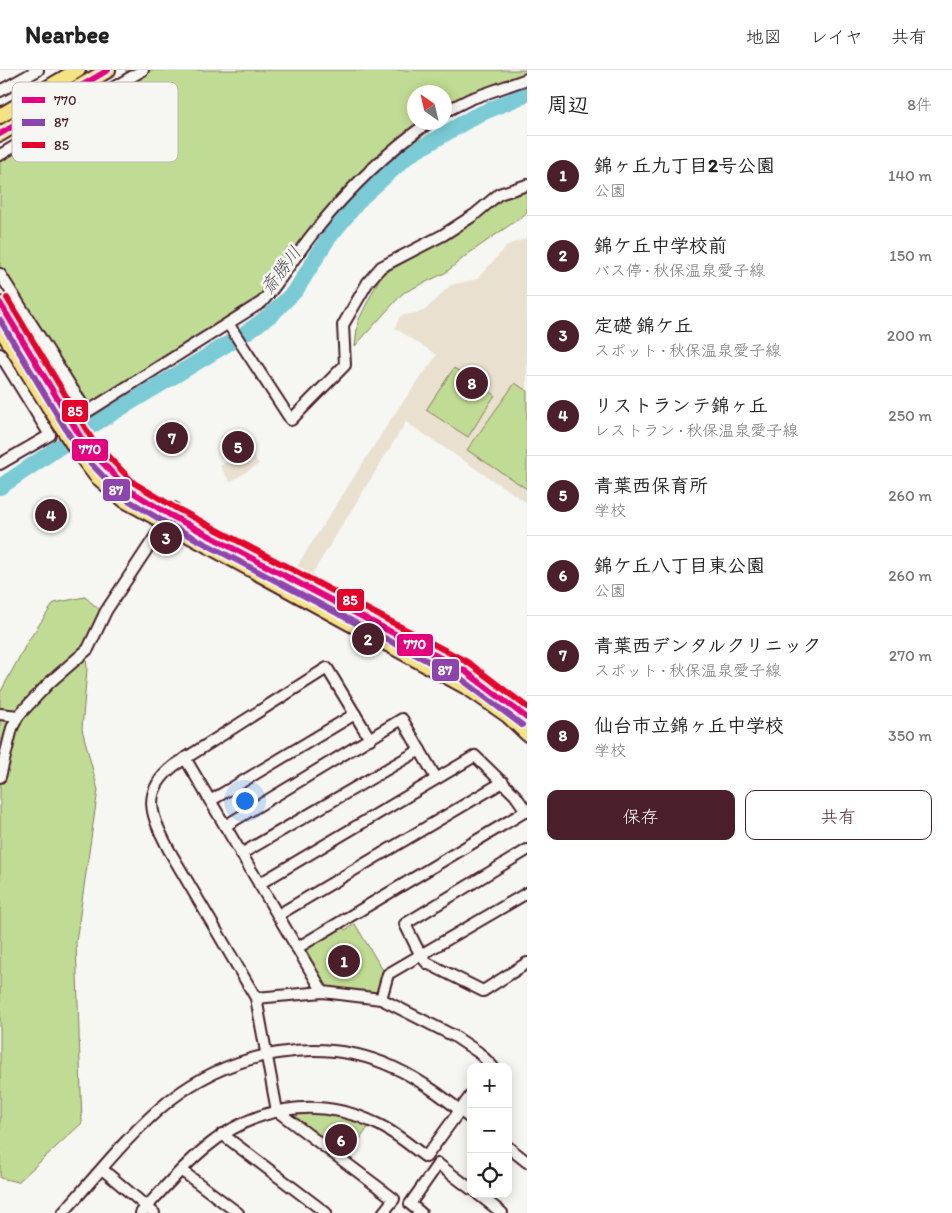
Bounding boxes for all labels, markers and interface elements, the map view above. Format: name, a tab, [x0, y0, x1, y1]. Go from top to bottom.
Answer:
text: Nearbee	[25, 20, 109, 49]
text: 地図	[746, 26, 782, 48]
text: レイヤ	[810, 26, 863, 48]
text: 共有	[891, 26, 927, 48]
legend	[12, 82, 178, 162]
north arrow	[407, 85, 452, 130]
text: 770	[54, 92, 77, 109]
text: 周辺	[547, 92, 589, 117]
text: 8件	[907, 95, 932, 114]
text: 87	[54, 114, 69, 131]
text: 85	[54, 137, 69, 154]
text: 錦ヶ丘九丁目2号公園	[594, 154, 775, 177]
text: 1	[559, 166, 567, 185]
text: 140 m	[888, 166, 932, 185]
text: 公園	[594, 181, 626, 200]
text: 錦ケ丘中学校前	[594, 234, 727, 257]
water label: 斎勝川	[256, 242, 306, 298]
text: 2	[559, 246, 567, 265]
text: 150 m	[889, 246, 932, 265]
text: バス停 · 秋保温泉愛子線	[594, 261, 765, 280]
text: 定礎 錦ケ丘	[594, 314, 693, 337]
text: 3	[559, 326, 567, 345]
text: 200 m	[887, 326, 932, 345]
text: スポット · 秋保温泉愛子線	[594, 341, 781, 360]
pin: 8	[456, 364, 488, 402]
text: リストランテ錦ヶ丘	[594, 394, 768, 417]
line badge: 85	[61, 399, 89, 423]
text: 85	[67, 403, 83, 420]
text: 4	[558, 406, 568, 425]
text: 250 m	[888, 406, 932, 425]
pin: 7	[156, 419, 188, 457]
text: レストラン · 秋保温泉愛子線	[594, 421, 798, 440]
pin: 5	[222, 428, 254, 466]
line badge: 770	[71, 438, 109, 462]
text: 770	[78, 441, 102, 458]
text: 青葉西保育所	[594, 474, 708, 497]
line badge: 87	[102, 478, 131, 502]
text: 87	[109, 482, 123, 499]
text: 5	[559, 486, 567, 505]
text: 260 m	[888, 486, 932, 505]
pin: 4	[35, 496, 67, 534]
text: 学校	[594, 501, 626, 520]
pin: 3	[150, 519, 182, 557]
text: 錦ケ丘八丁目東公園	[594, 554, 765, 577]
text: 6	[559, 566, 567, 585]
text: 260 m	[888, 566, 932, 585]
text: 公園	[594, 581, 626, 600]
line badge: 85	[336, 588, 365, 612]
text: 85	[342, 592, 358, 609]
pin: 2	[352, 620, 384, 658]
line badge: 770	[396, 633, 434, 657]
text: 青葉西デンタルクリニック	[594, 634, 821, 657]
text: 770	[403, 636, 427, 653]
text: 7	[559, 646, 567, 665]
text: 270 m	[889, 646, 932, 665]
line badge: 87	[431, 658, 460, 682]
text: スポット · 秋保温泉愛子線	[594, 661, 781, 680]
text: 87	[438, 662, 452, 679]
text: 仙台市立錦ヶ丘中学校	[594, 714, 784, 737]
text: 8	[559, 726, 567, 745]
text: 350 m	[888, 726, 932, 745]
text: 学校	[594, 741, 626, 760]
your location	[232, 788, 258, 814]
button: 保存	[547, 790, 735, 840]
button: 共有	[745, 790, 932, 840]
pin: 1	[328, 942, 360, 980]
map controls	[467, 1063, 512, 1198]
button: +	[467, 1063, 512, 1108]
button: −	[467, 1108, 512, 1153]
pin: 6	[325, 1121, 357, 1159]
button: locate	[467, 1153, 512, 1198]

